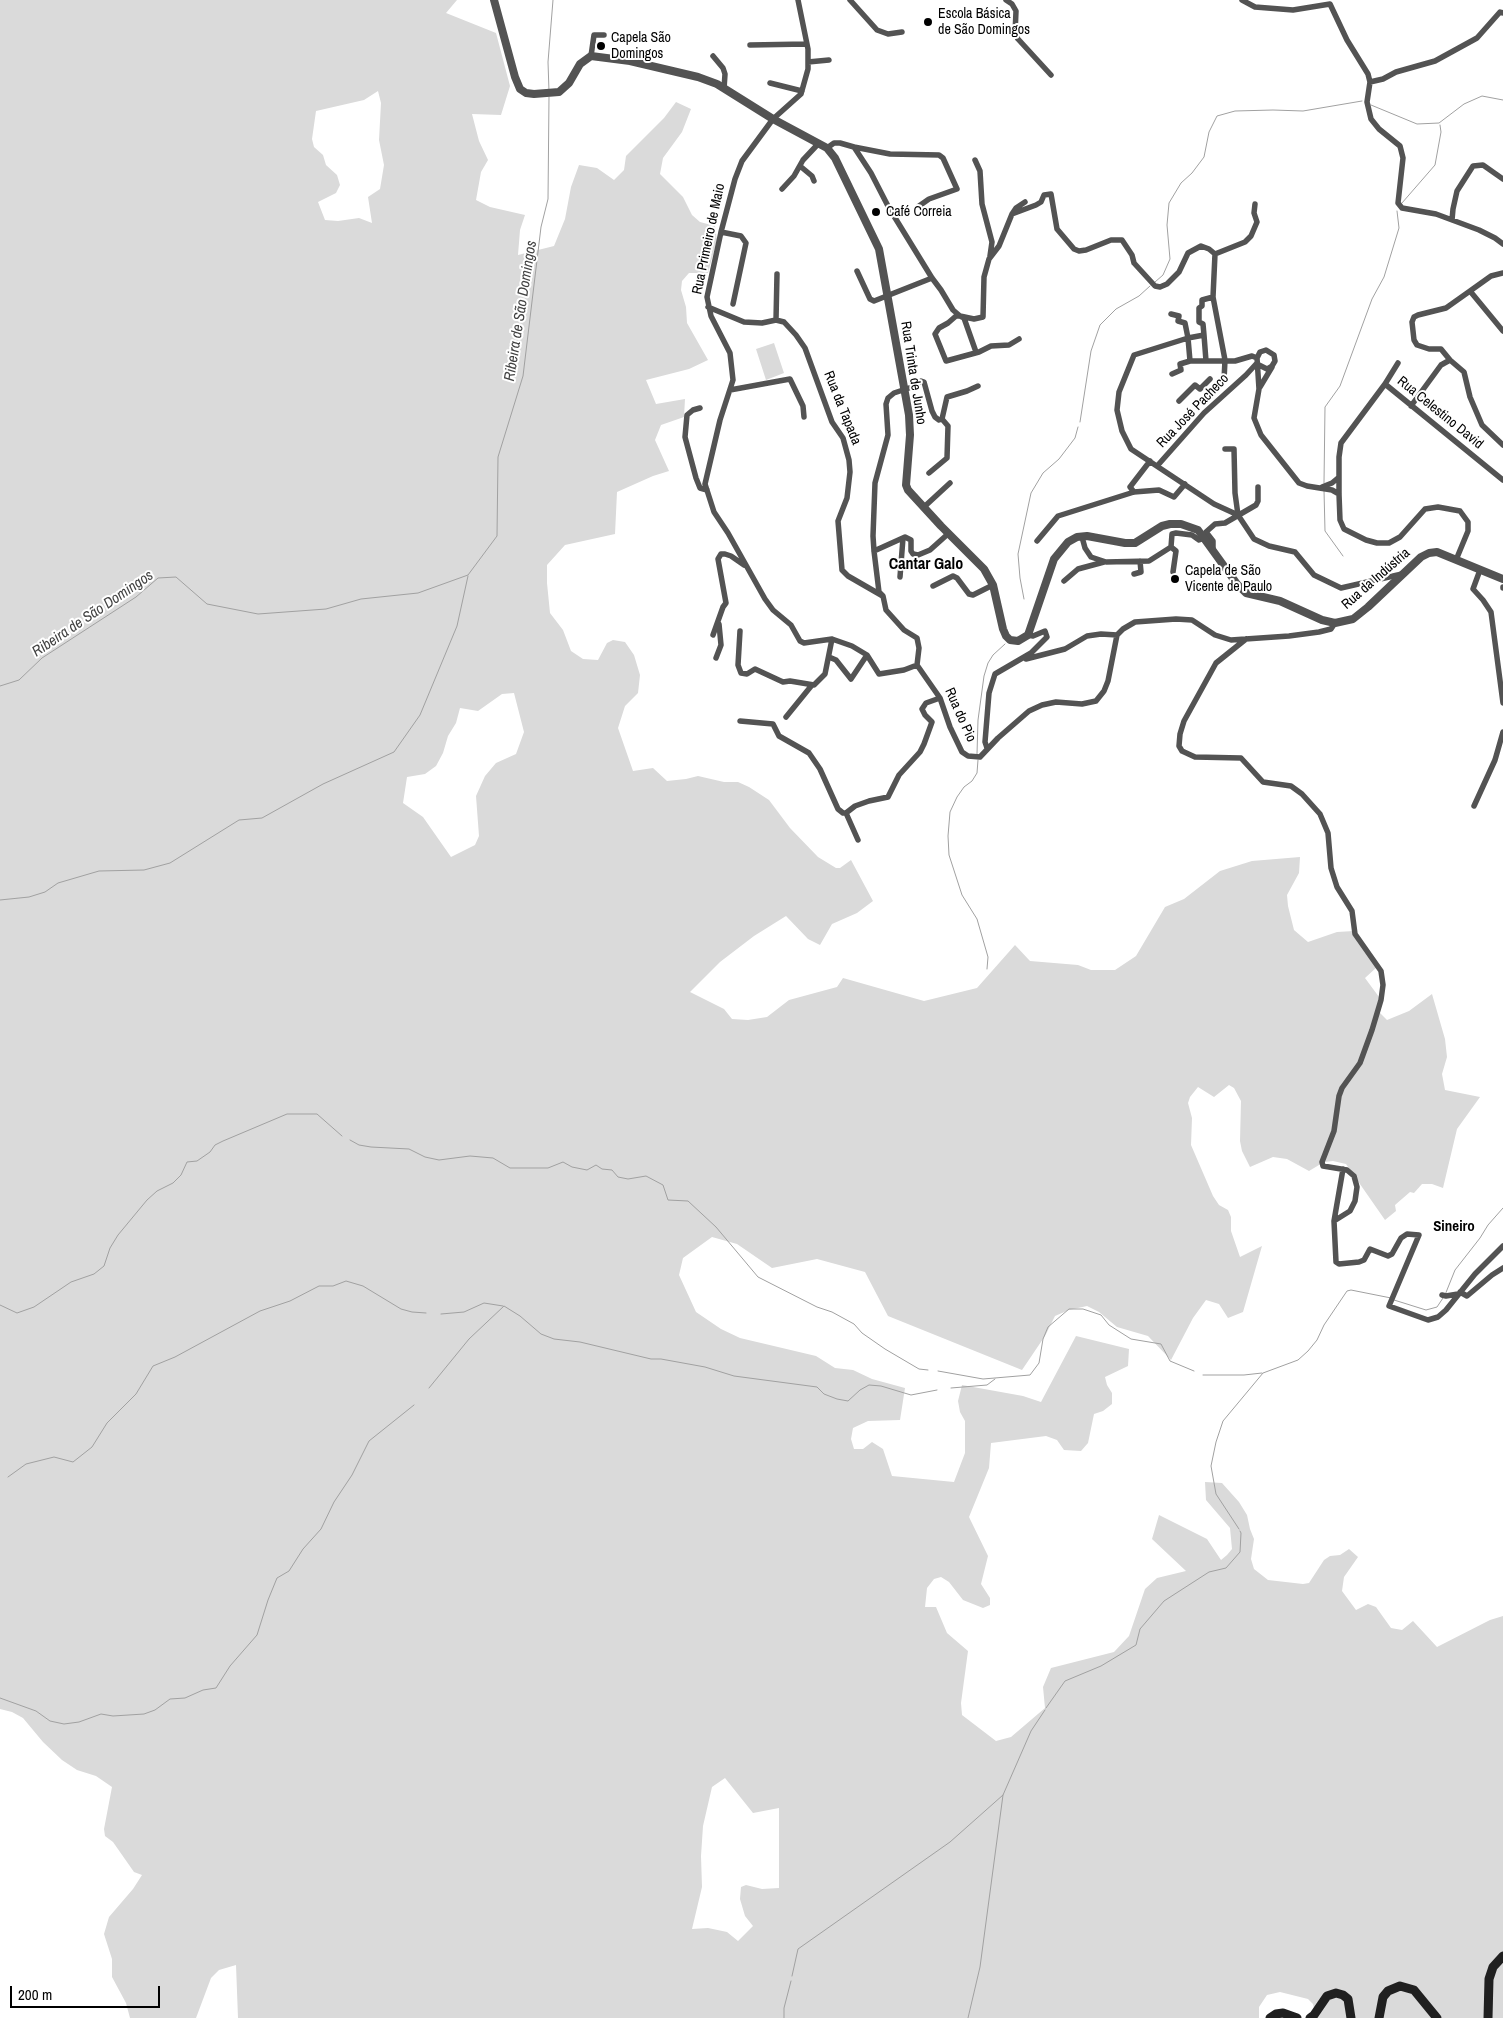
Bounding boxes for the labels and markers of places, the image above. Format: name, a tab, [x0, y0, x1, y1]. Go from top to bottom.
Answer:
place label: Escola Básica de São Domingos	[938, 6, 1030, 38]
marker: Escola Básica de São Domingos	[922, 16, 934, 28]
place label: Capela São Domingos	[611, 30, 671, 62]
marker: Capela São Domingos	[595, 40, 607, 52]
place label: Café Correia	[886, 204, 952, 220]
marker: Café Correia	[870, 206, 882, 218]
place label: Capela de São Vicente de Paulo	[1185, 563, 1272, 596]
marker: Capela de São Vicente de Paulo	[1169, 573, 1181, 585]

